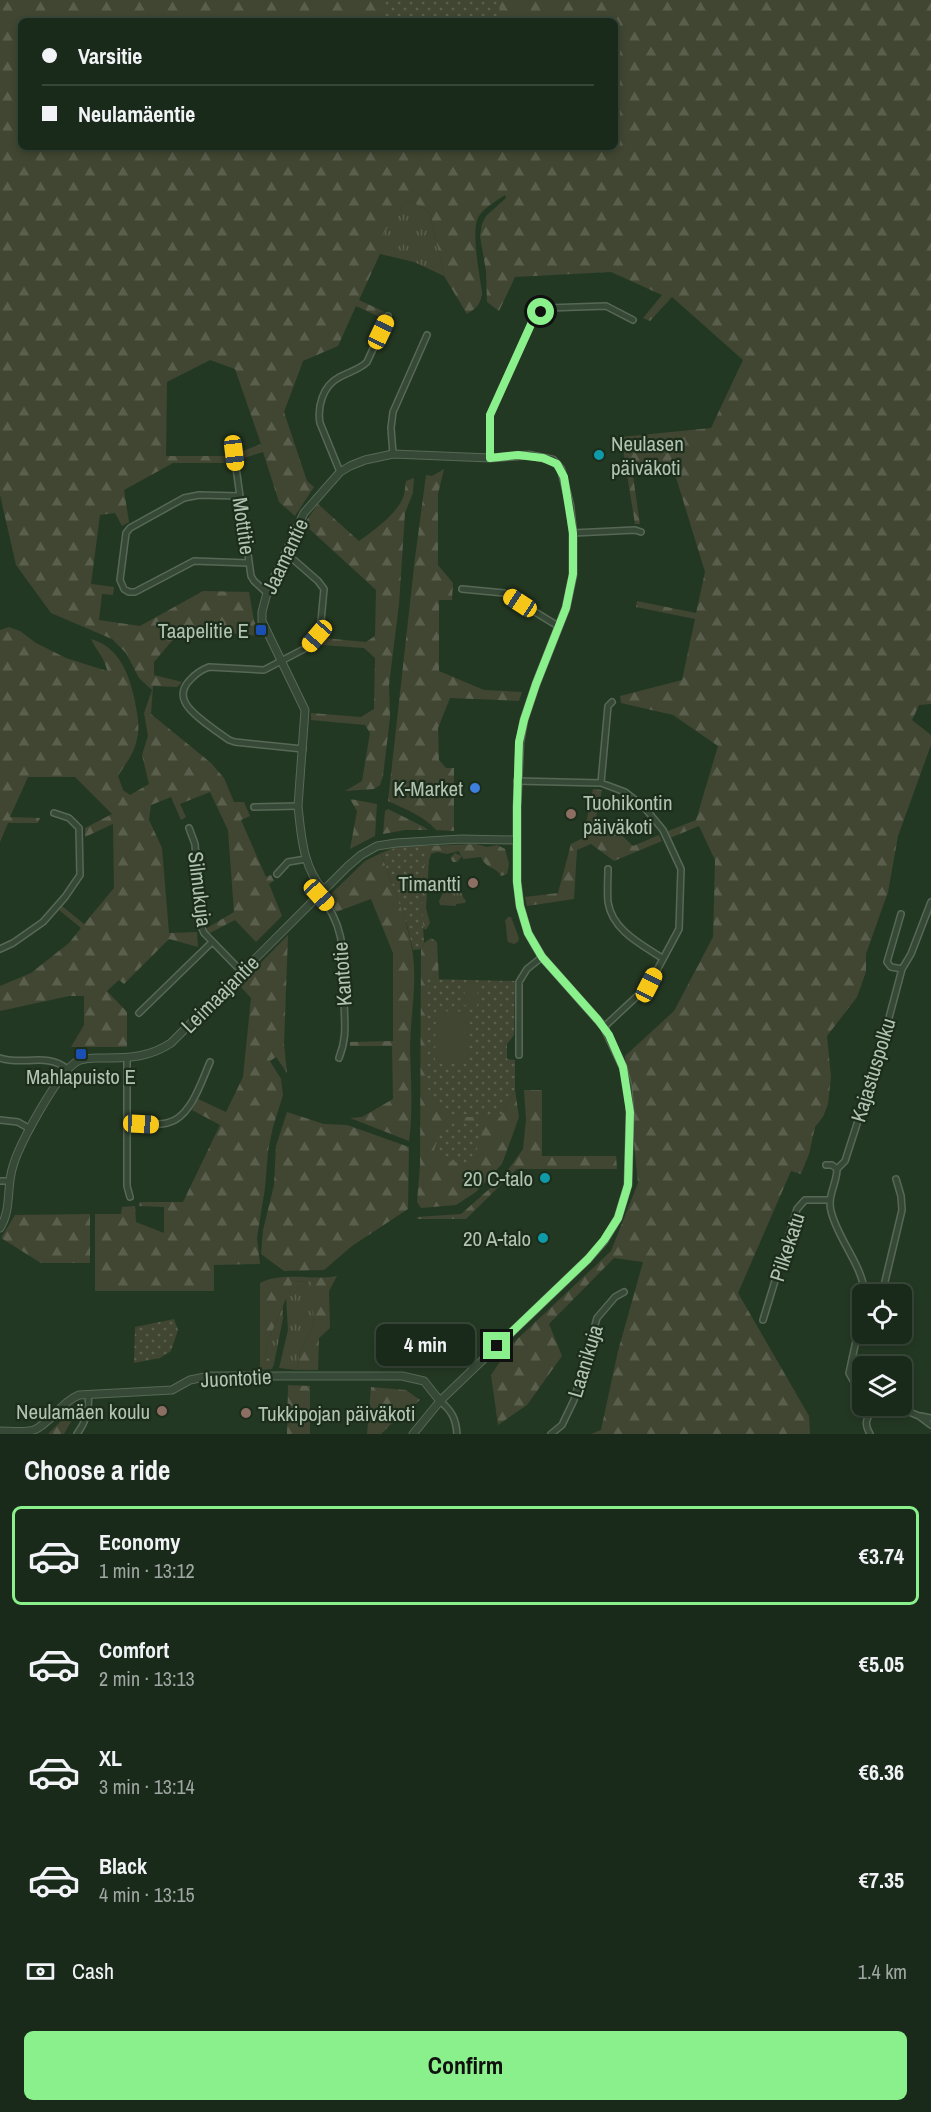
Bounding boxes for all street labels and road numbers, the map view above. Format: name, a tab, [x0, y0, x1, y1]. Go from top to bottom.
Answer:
street label: Mottitie	[226, 496, 262, 556]
street label: Jaamantie	[255, 513, 315, 599]
street label: Silmukuja	[181, 850, 219, 929]
street label: Kantotie	[325, 941, 359, 1007]
street label: Leimaajantie	[175, 949, 265, 1039]
street label: Kajastuspolku	[843, 1014, 903, 1126]
street label: Pilkekatu	[762, 1209, 812, 1285]
street label: Laanikuja	[560, 1321, 610, 1401]
street label: Juontotie	[200, 1362, 272, 1394]

